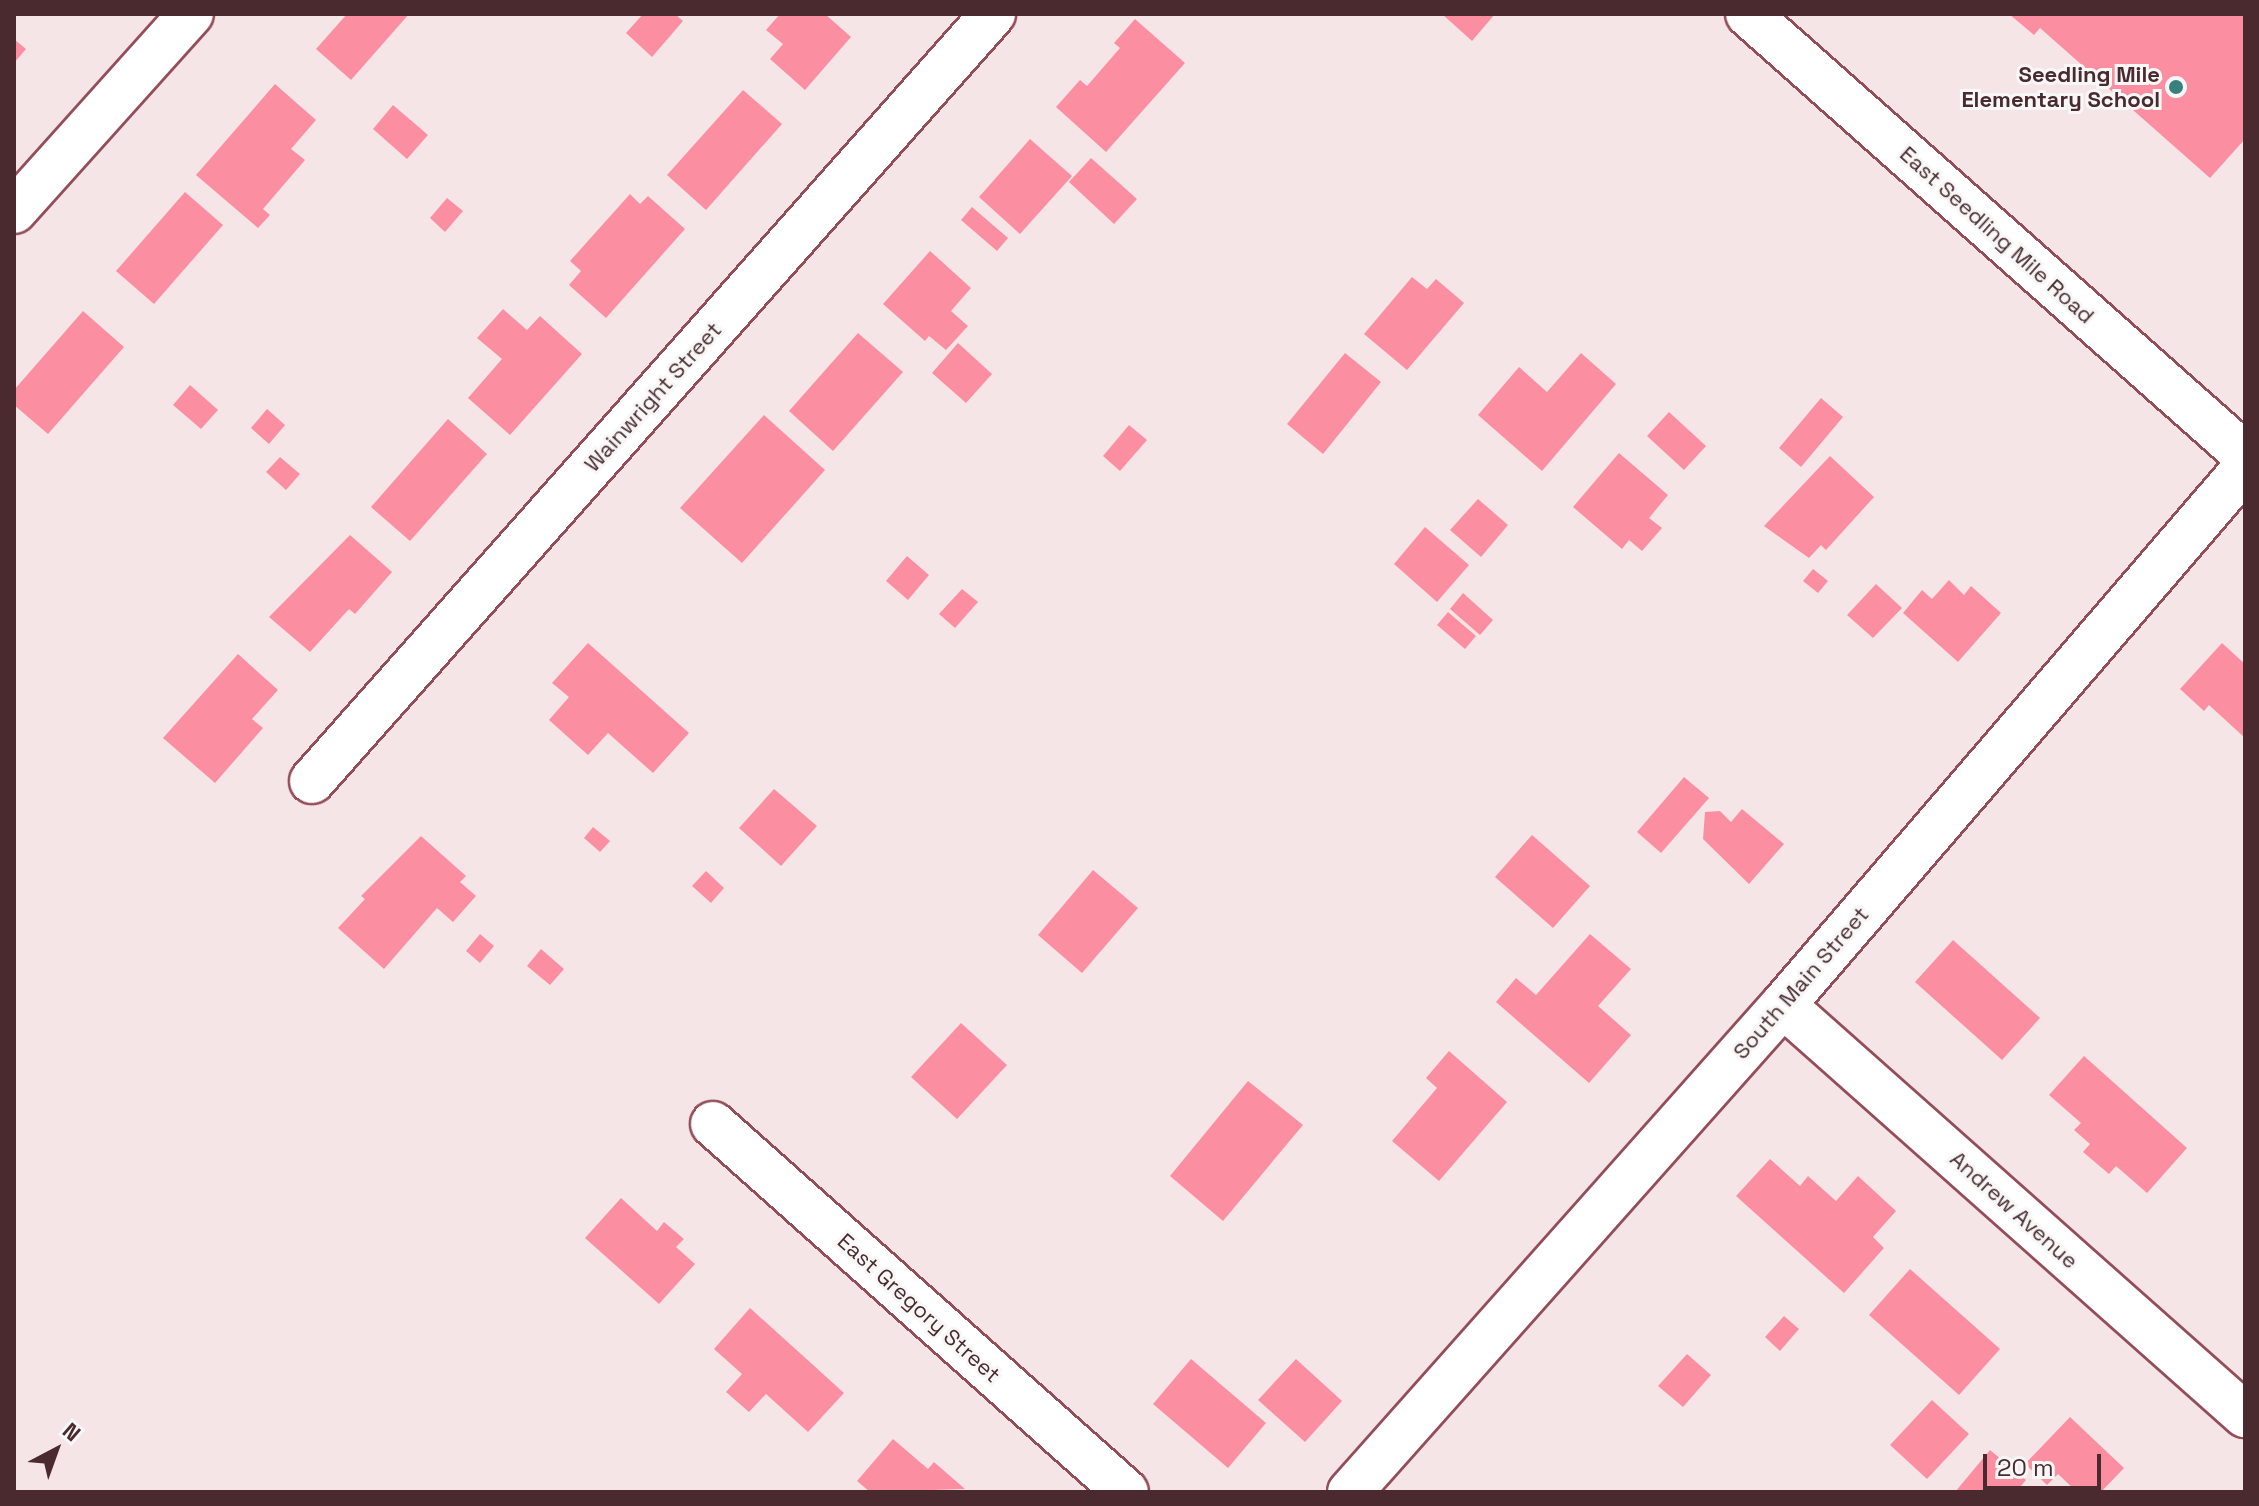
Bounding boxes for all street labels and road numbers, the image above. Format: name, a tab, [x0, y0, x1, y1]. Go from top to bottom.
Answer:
street label: East Seedling Mile Road	[1894, 141, 2100, 329]
street label: Wainwright Street	[579, 317, 727, 477]
street label: South Main Street	[1728, 901, 1874, 1065]
street label: Andrew Avenue	[1945, 1146, 2083, 1274]
street label: East Gregory Street	[832, 1228, 1006, 1388]

